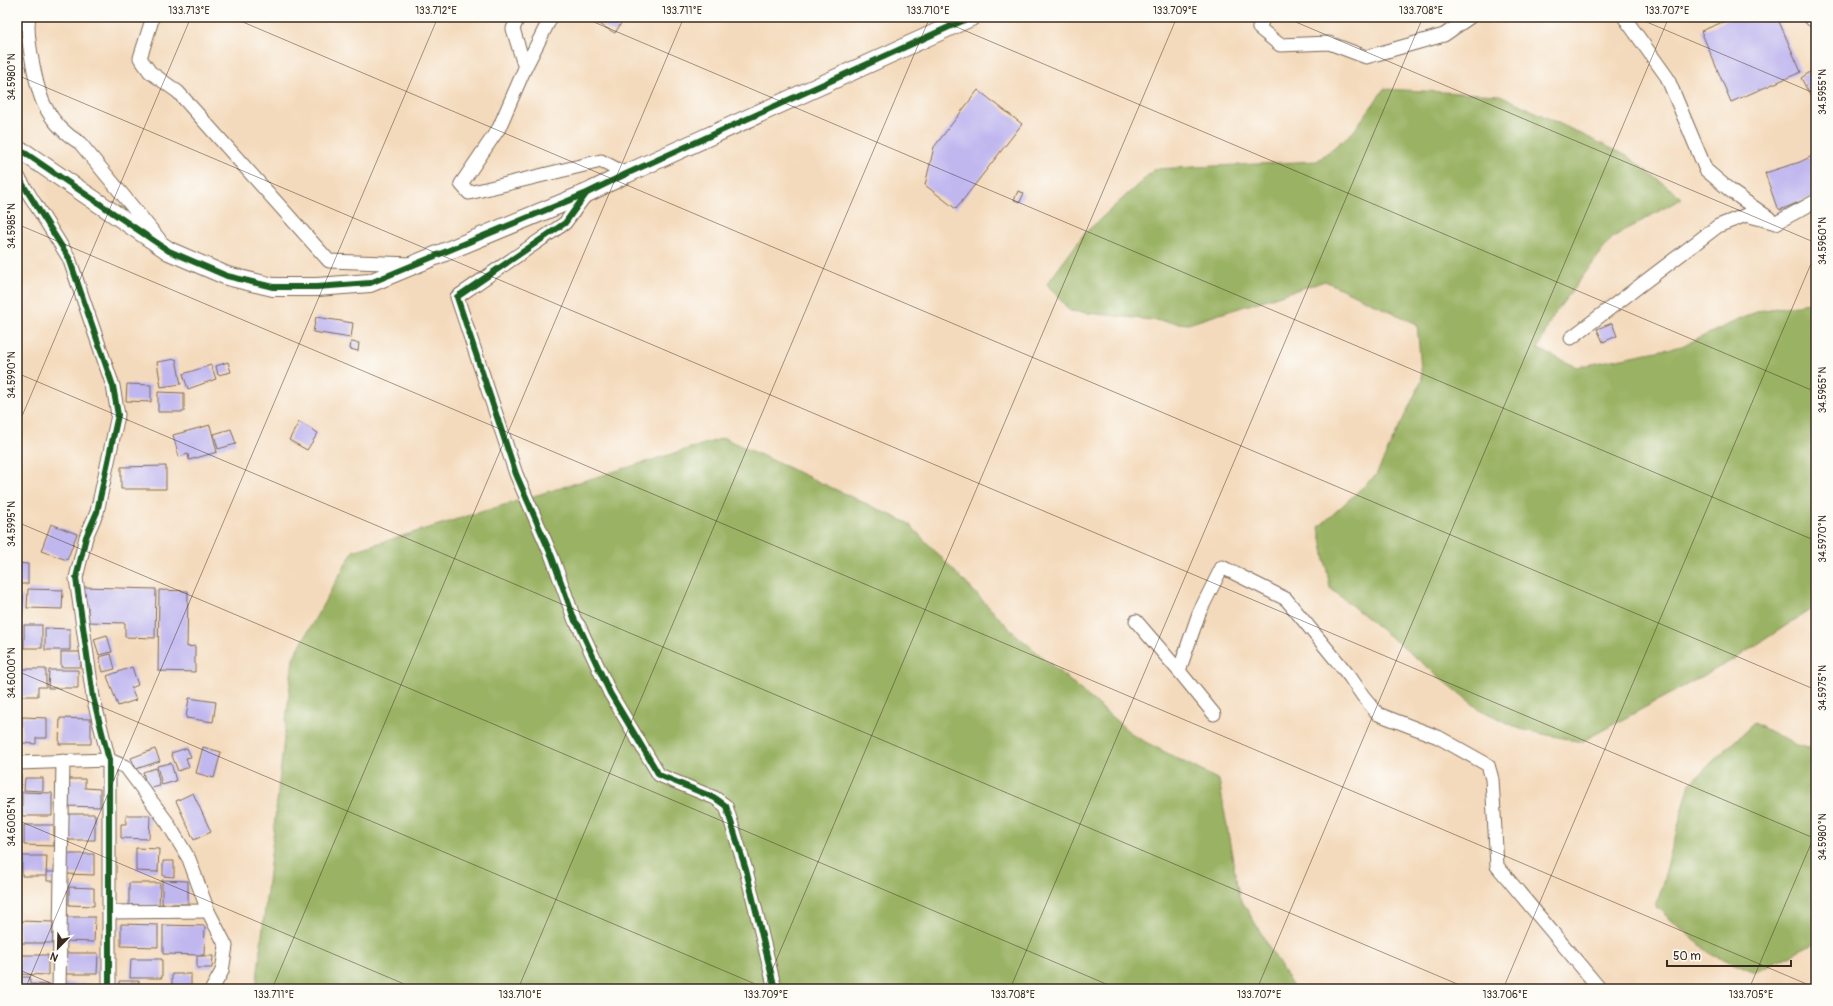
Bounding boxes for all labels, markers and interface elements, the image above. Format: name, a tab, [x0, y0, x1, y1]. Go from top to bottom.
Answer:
text: 133.713°E	[168, 5, 210, 17]
text: 133.712°E	[415, 5, 457, 17]
text: 133.711°E	[662, 5, 702, 17]
text: 133.710°E	[907, 5, 949, 17]
text: 133.709°E	[1153, 5, 1197, 17]
text: 133.708°E	[1399, 5, 1443, 17]
text: 133.707°E	[1645, 5, 1689, 17]
text: 34.5980°N	[6, 53, 18, 101]
text: 34.5955°N	[1817, 69, 1829, 115]
text: 34.5985°N	[6, 203, 18, 249]
text: 34.5960°N	[1817, 217, 1829, 265]
text: 34.5990°N	[6, 351, 18, 399]
text: 34.5965°N	[1817, 367, 1829, 413]
text: 34.5995°N	[6, 501, 18, 547]
text: 34.5970°N	[1817, 515, 1829, 563]
text: 34.6000°N	[6, 647, 18, 699]
text: 34.5975°N	[1817, 665, 1829, 711]
text: 34.6005°N	[6, 797, 18, 847]
text: 34.5980°N	[1817, 813, 1829, 861]
north arrow	[38, 928, 78, 968]
scale bar	[1667, 942, 1791, 968]
text: N	[48, 949, 60, 964]
text: 50 m	[1673, 949, 1701, 964]
text: 133.711°E	[254, 989, 294, 1001]
text: 133.710°E	[499, 989, 541, 1001]
text: 133.709°E	[744, 989, 788, 1001]
text: 133.708°E	[991, 989, 1035, 1001]
text: 133.707°E	[1237, 989, 1281, 1001]
text: 133.706°E	[1483, 989, 1527, 1001]
text: 133.705°E	[1729, 989, 1773, 1001]

